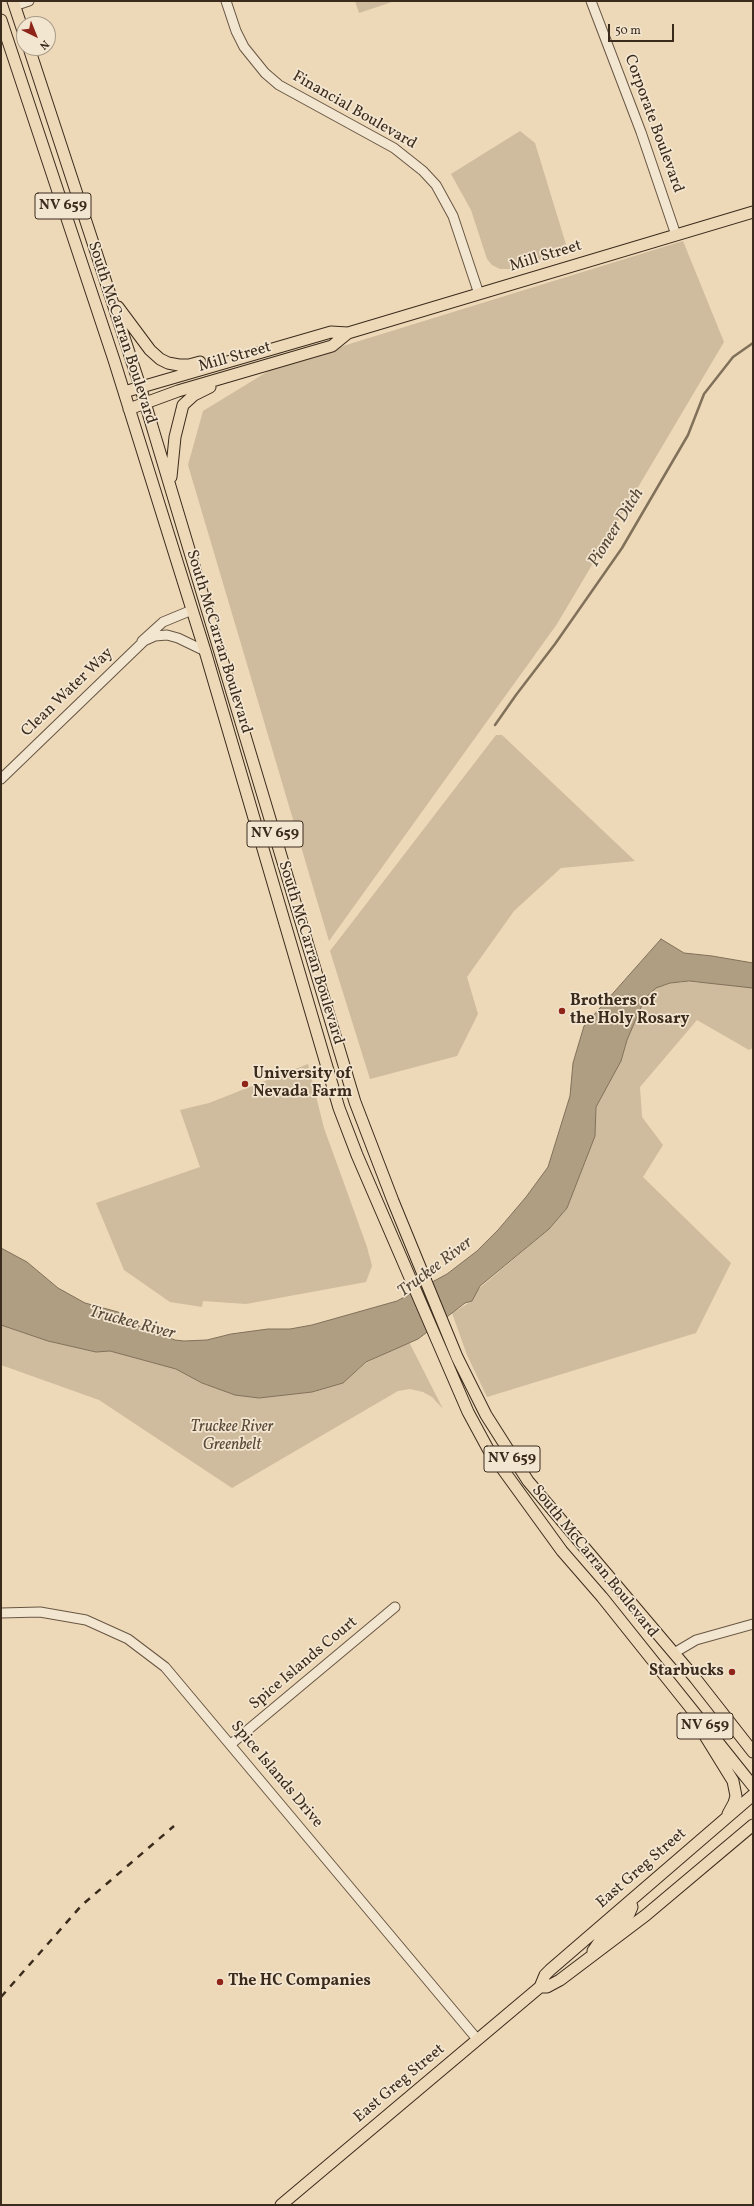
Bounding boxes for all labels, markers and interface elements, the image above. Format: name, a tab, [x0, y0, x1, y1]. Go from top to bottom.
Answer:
north arrow	[16, 16, 56, 56]
scale bar	[610, 16, 676, 42]
text: 50 m	[615, 23, 641, 39]
text: N	[36, 36, 52, 53]
street label: Corporate Boulevard	[619, 52, 687, 196]
street label: Financial Boulevard	[289, 68, 419, 154]
road number: NV 659	[35, 193, 91, 219]
street label: Mill Street	[508, 237, 584, 277]
street label: South McCarran Boulevard	[82, 239, 160, 427]
street label: Mill Street	[197, 339, 273, 377]
water label: Pioneer Ditch	[585, 485, 649, 571]
street label: South McCarran Boulevard	[181, 548, 255, 736]
street label: Clean Water Way	[18, 644, 118, 742]
road number: NV 659	[247, 821, 303, 847]
street label: South McCarran Boulevard	[273, 859, 347, 1047]
place label: Brothers of the Holy Rosary	[570, 992, 689, 1030]
marker: Brothers of the Holy Rosary	[557, 1006, 567, 1016]
place label: University of Nevada Farm	[253, 1065, 352, 1103]
marker: University of Nevada Farm	[240, 1079, 250, 1089]
water label: Truckee River	[395, 1233, 477, 1303]
water label: Truckee River	[87, 1303, 177, 1345]
park label: Truckee River Greenbelt	[190, 1418, 274, 1456]
road number: NV 659	[484, 1446, 540, 1472]
street label: South McCarran Boulevard	[526, 1482, 662, 1642]
street label: Spice Islands Court	[246, 1613, 362, 1715]
place label: Starbucks	[649, 1662, 724, 1682]
marker: Starbucks	[727, 1667, 737, 1677]
road number: NV 659	[677, 1713, 733, 1739]
street label: Spice Islands Drive	[226, 1718, 326, 1832]
street label: East Greg Street	[593, 1825, 691, 1913]
place label: The HC Companies	[228, 1972, 371, 1992]
marker: The HC Companies	[215, 1977, 225, 1987]
street label: East Greg Street	[351, 2040, 449, 2128]

